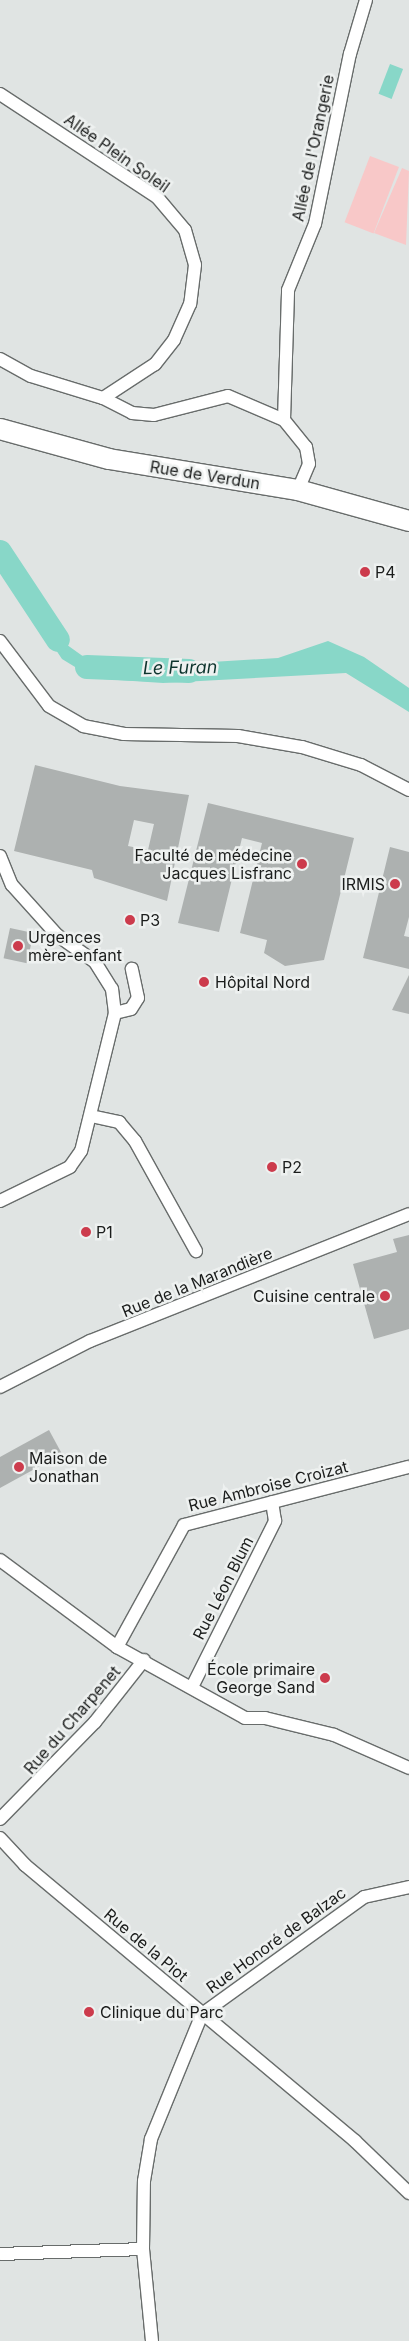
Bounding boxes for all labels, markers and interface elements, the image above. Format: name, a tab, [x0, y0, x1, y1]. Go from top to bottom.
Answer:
street label: Allée de l'Orangerie	[288, 73, 338, 223]
street label: Allée Plein Soleil	[61, 110, 173, 196]
street label: Rue de Verdun	[149, 457, 261, 493]
place label: P4	[375, 562, 396, 582]
marker: P4	[359, 566, 371, 578]
water label: Le Furan	[143, 657, 217, 679]
place label: Faculté de médecine Jacques Lisfranc	[134, 845, 292, 883]
marker: Faculté de médecine Jacques Lisfranc	[296, 858, 308, 870]
place label: IRMIS	[341, 874, 385, 894]
marker: IRMIS	[389, 878, 401, 890]
place label: P3	[140, 910, 160, 930]
marker: P3	[124, 914, 136, 926]
place label: Urgences mère-enfant	[28, 927, 122, 965]
marker: Urgences mère-enfant	[12, 940, 24, 952]
place label: Hôpital Nord	[215, 972, 310, 992]
marker: Hôpital Nord	[197, 975, 211, 989]
place label: P2	[282, 1157, 302, 1177]
marker: P2	[266, 1161, 278, 1173]
place label: P1	[96, 1222, 113, 1242]
marker: P1	[80, 1226, 92, 1238]
street label: Rue de la Marandière	[119, 1243, 275, 1321]
place label: Cuisine centrale	[253, 1286, 375, 1306]
marker: Cuisine centrale	[379, 1290, 391, 1302]
place label: Maison de Jonathan	[29, 1448, 107, 1486]
street label: Rue Ambroise Croizat	[186, 1457, 350, 1515]
marker: Maison de Jonathan	[13, 1461, 25, 1473]
street label: Rue Léon Blum	[189, 1533, 257, 1643]
place label: École primaire George Sand	[207, 1659, 315, 1697]
street label: Rue du Charpenet	[20, 1662, 124, 1778]
marker: École primaire George Sand	[319, 1672, 331, 1684]
street label: Rue Honoré de Balzac	[203, 1883, 349, 1997]
street label: Rue de la Piot	[100, 1904, 192, 1986]
place label: Clinique du Parc	[100, 2002, 224, 2022]
marker: Clinique du Parc	[82, 2005, 96, 2019]

